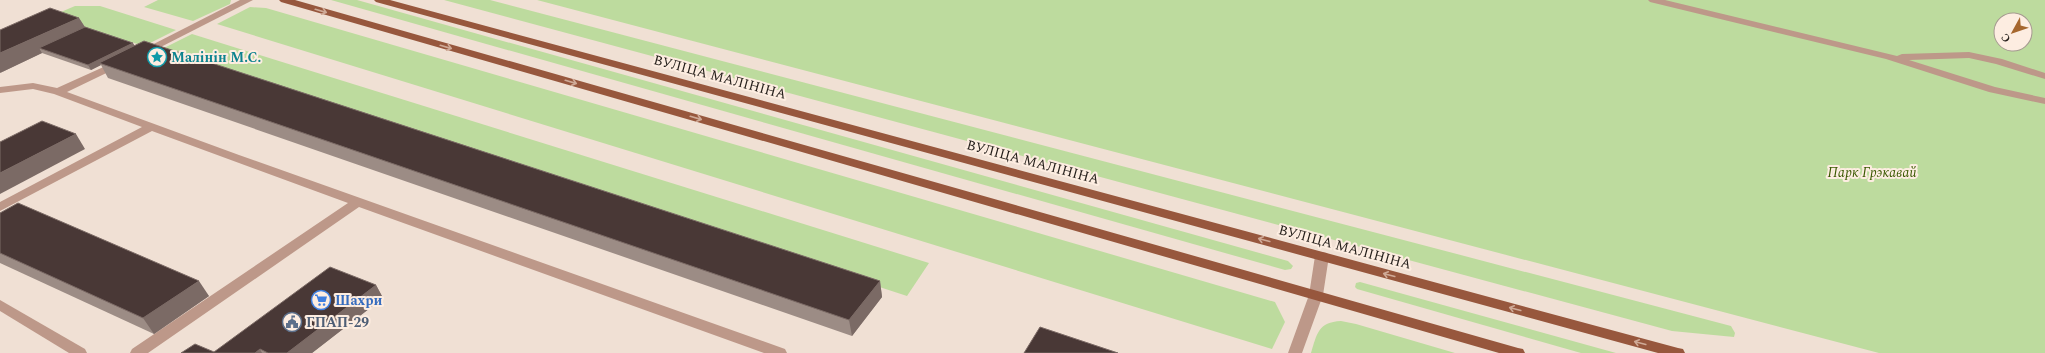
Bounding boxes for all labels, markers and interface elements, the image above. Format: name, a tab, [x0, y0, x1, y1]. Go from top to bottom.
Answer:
one-way arrow	[314, 8, 327, 15]
north arrow	[1993, 12, 2033, 52]
text: С	[1997, 30, 2015, 47]
one-way arrow	[439, 43, 452, 51]
place icon: Малінін М.С.	[146, 46, 168, 68]
place label: Малінін М.С.	[171, 47, 261, 68]
street label: ВУЛІЦА МАЛІНІНА	[651, 49, 789, 105]
one-way arrow	[564, 79, 577, 86]
one-way arrow	[689, 115, 702, 122]
street label: ВУЛІЦА МАЛІНІНА	[964, 134, 1102, 190]
park label: Парк Грэкавай	[1827, 162, 1917, 183]
street label: ВУЛІЦА МАЛІНІНА	[1276, 219, 1414, 275]
one-way arrow	[1258, 236, 1271, 244]
one-way arrow	[1383, 270, 1396, 278]
supermarket icon: Шахри	[310, 289, 332, 311]
place label: Шахри	[335, 290, 382, 311]
one-way arrow	[1509, 304, 1522, 312]
public building icon: ГПАП-29	[281, 311, 303, 333]
place label: ГПАП-29	[306, 312, 369, 333]
one-way arrow	[1634, 339, 1647, 346]

